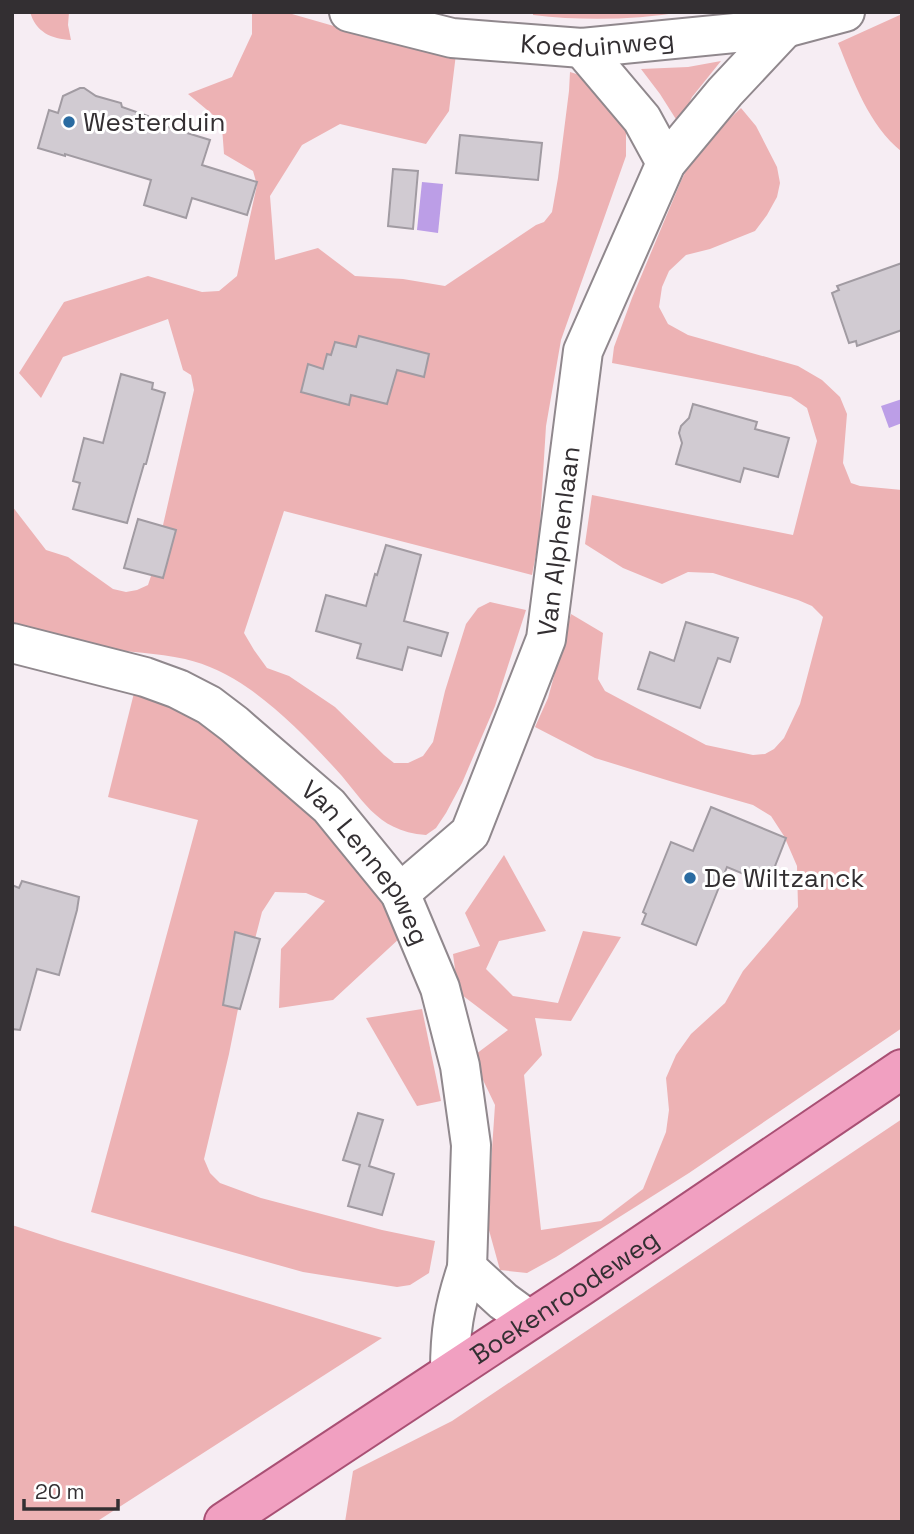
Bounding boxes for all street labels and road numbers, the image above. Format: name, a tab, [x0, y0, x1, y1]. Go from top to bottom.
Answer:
street label: Koeduinweg	[519, 22, 676, 65]
street label: Van Alphenlaan	[529, 444, 588, 638]
street label: Van Lennepweg	[294, 773, 437, 950]
street label: Boekenroodeweg	[464, 1222, 665, 1372]

